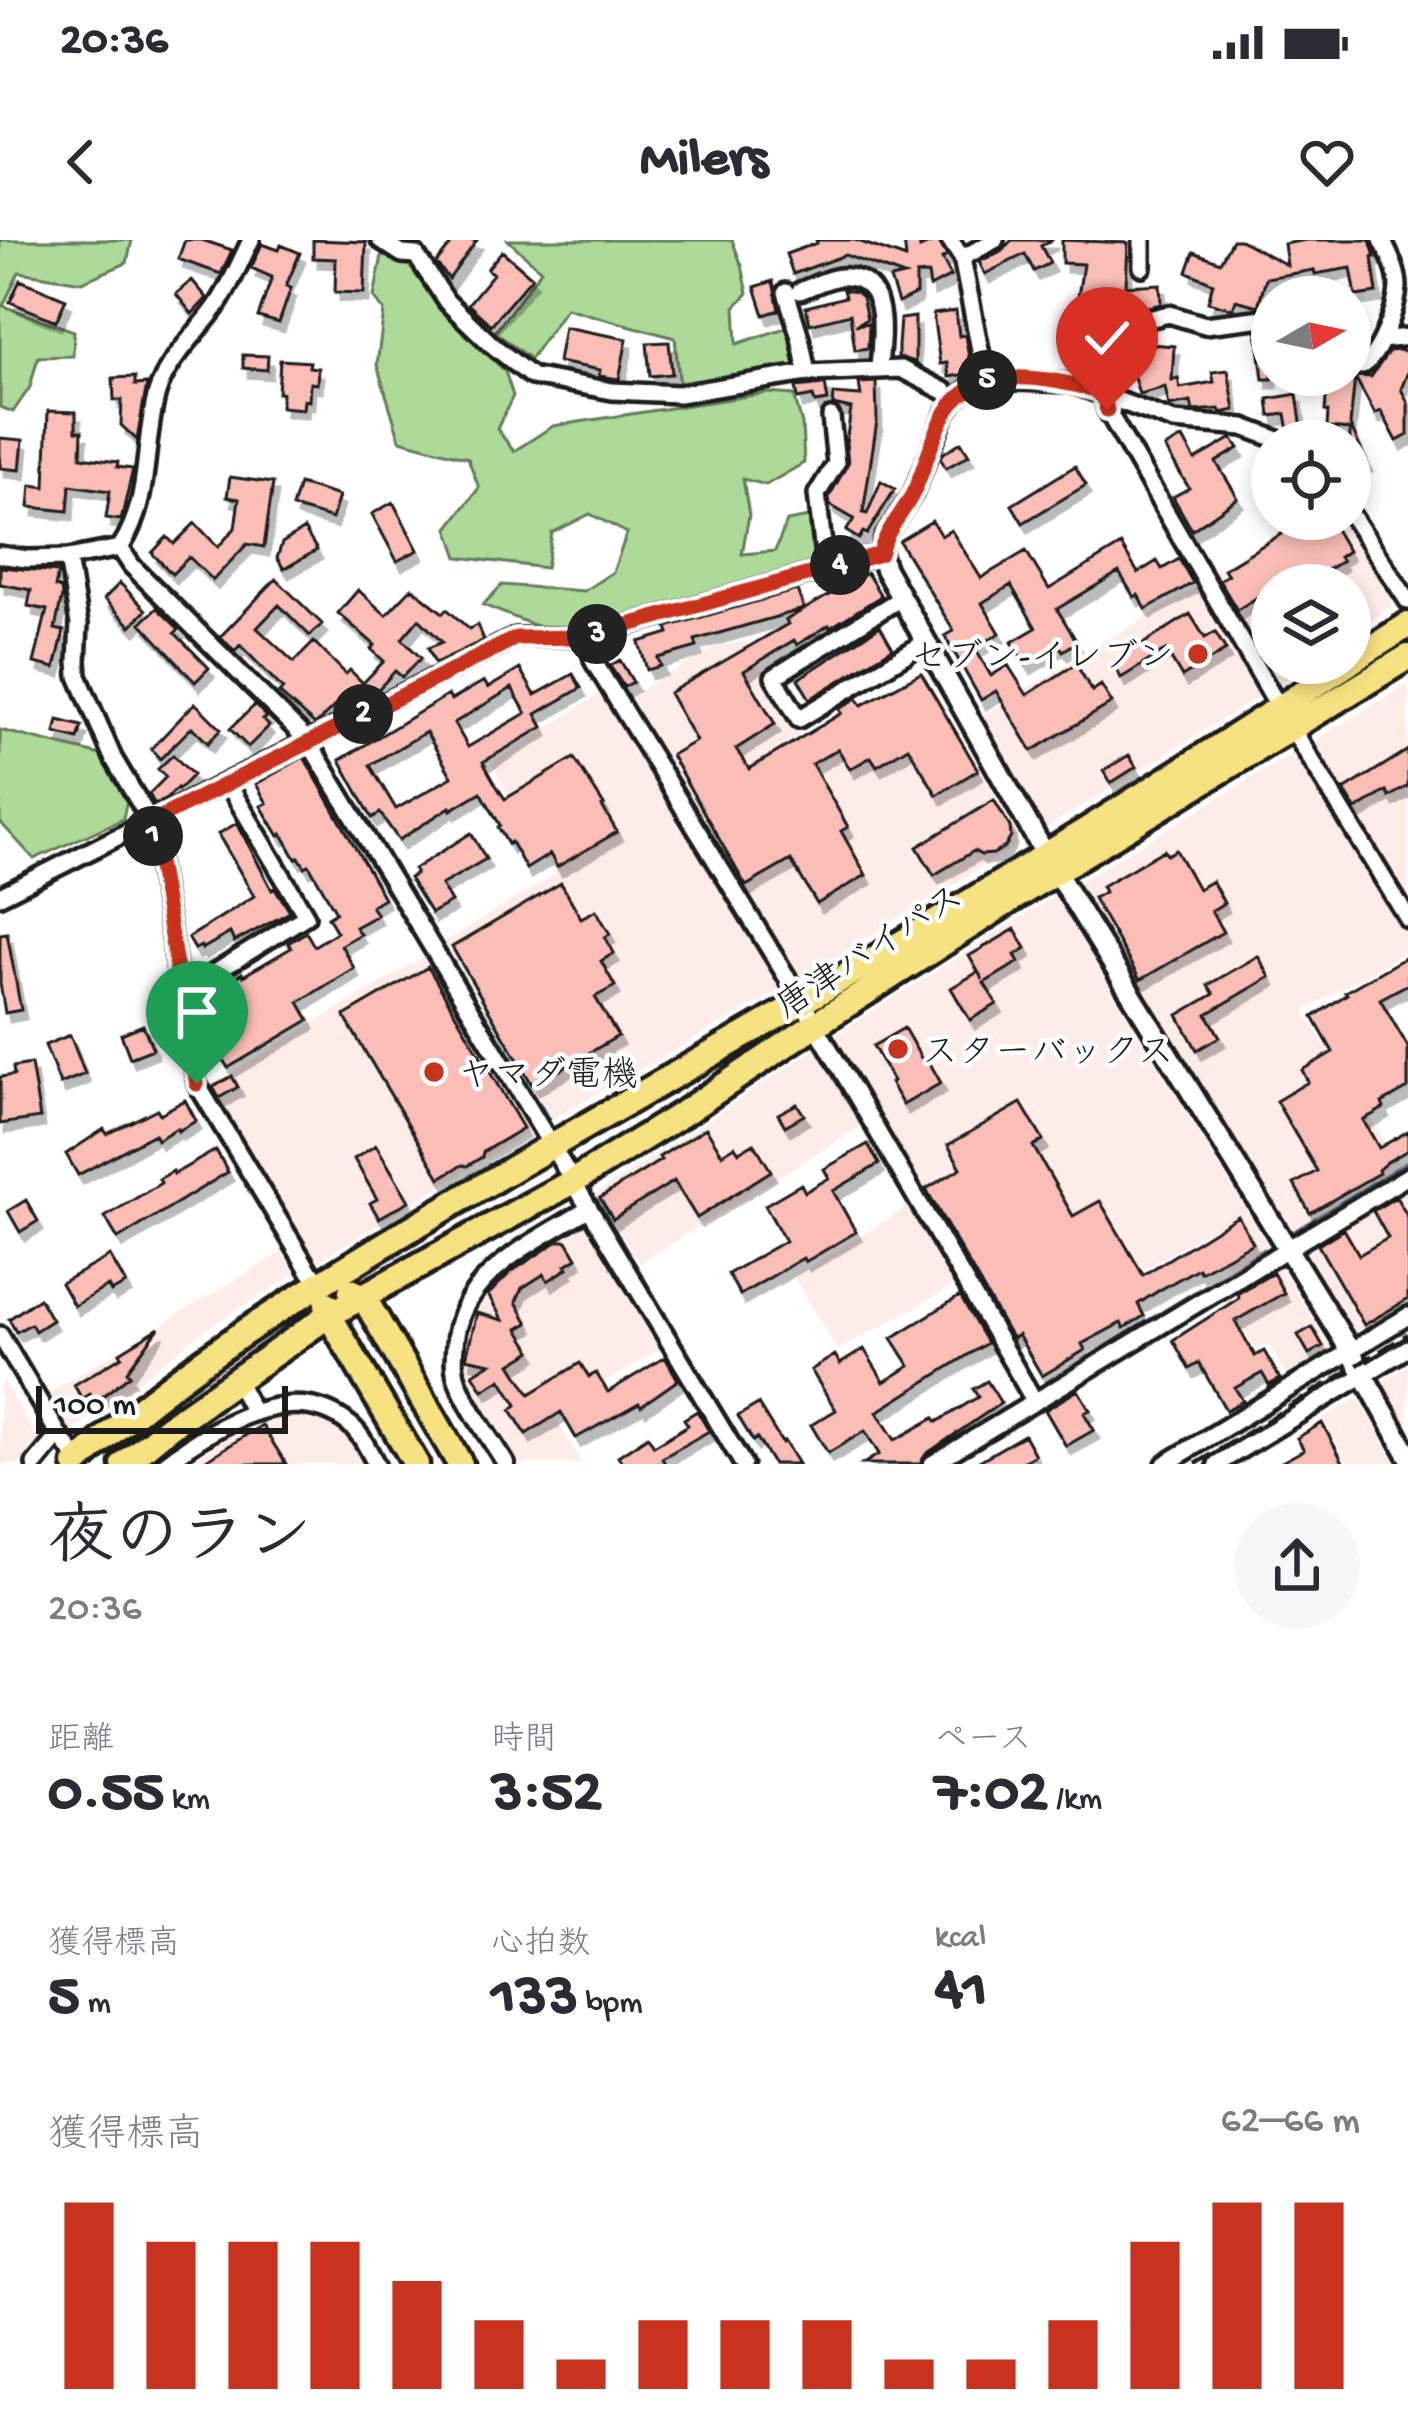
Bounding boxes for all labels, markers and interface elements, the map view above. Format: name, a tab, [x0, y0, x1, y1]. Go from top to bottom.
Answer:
text: 20:36	[60, 16, 168, 69]
icon: back	[48, 129, 114, 195]
icon: heart	[1294, 129, 1360, 195]
text: Milers	[640, 130, 768, 194]
north arrow	[1251, 276, 1371, 396]
map controls	[1251, 276, 1371, 684]
pin	[1056, 287, 1158, 410]
icon: check	[1074, 305, 1140, 371]
pin: 5	[957, 350, 1017, 410]
text: 5	[978, 361, 996, 399]
button: locate	[1251, 420, 1371, 540]
pin: 4	[810, 535, 870, 595]
text: 4	[832, 546, 848, 584]
button: layers	[1251, 564, 1371, 684]
pin: 3	[567, 604, 627, 664]
text: 3	[588, 615, 606, 653]
place label: セブン-イレブン	[911, 638, 1174, 682]
marker: セブン-イレブン	[1185, 641, 1211, 667]
pin: 2	[333, 684, 393, 744]
text: 2	[355, 695, 371, 733]
pin: 1	[123, 806, 183, 866]
text: 1	[146, 817, 160, 855]
street label: 唐津バイパス	[768, 876, 974, 1031]
pin	[146, 961, 248, 1084]
icon: arrive	[164, 979, 230, 1045]
place label: スターバックス	[922, 1034, 1174, 1077]
marker: スターバックス	[885, 1036, 911, 1062]
place label: ヤマダ電機	[458, 1056, 638, 1100]
marker: ヤマダ電機	[421, 1059, 447, 1085]
scale bar	[36, 1380, 288, 1433]
text: 100 m	[54, 1388, 136, 1426]
button: share	[1234, 1503, 1360, 1629]
text: 夜のラン	[48, 1504, 312, 1582]
text: 20:36	[48, 1588, 142, 1634]
text: 距離	[48, 1723, 114, 1761]
text: 時間	[491, 1723, 557, 1761]
text: ペース	[935, 1723, 1032, 1761]
text: 0.55	[48, 1761, 164, 1831]
text: 3:52	[491, 1761, 602, 1831]
text: 7:02	[935, 1761, 1048, 1831]
text: km	[164, 1782, 210, 1820]
text: /km	[1048, 1782, 1102, 1820]
text: kcal	[935, 1920, 986, 1958]
text: 獲得標高	[48, 1927, 180, 1965]
text: 心拍数	[491, 1927, 590, 1965]
text: 41	[935, 1958, 987, 2028]
text: 5	[48, 1965, 80, 2035]
text: 133	[491, 1965, 578, 2035]
text: m	[80, 1986, 111, 2024]
text: bpm	[578, 1986, 643, 2024]
text: 62–66 m	[1221, 2100, 1360, 2146]
text: 獲得標高	[48, 2115, 204, 2161]

